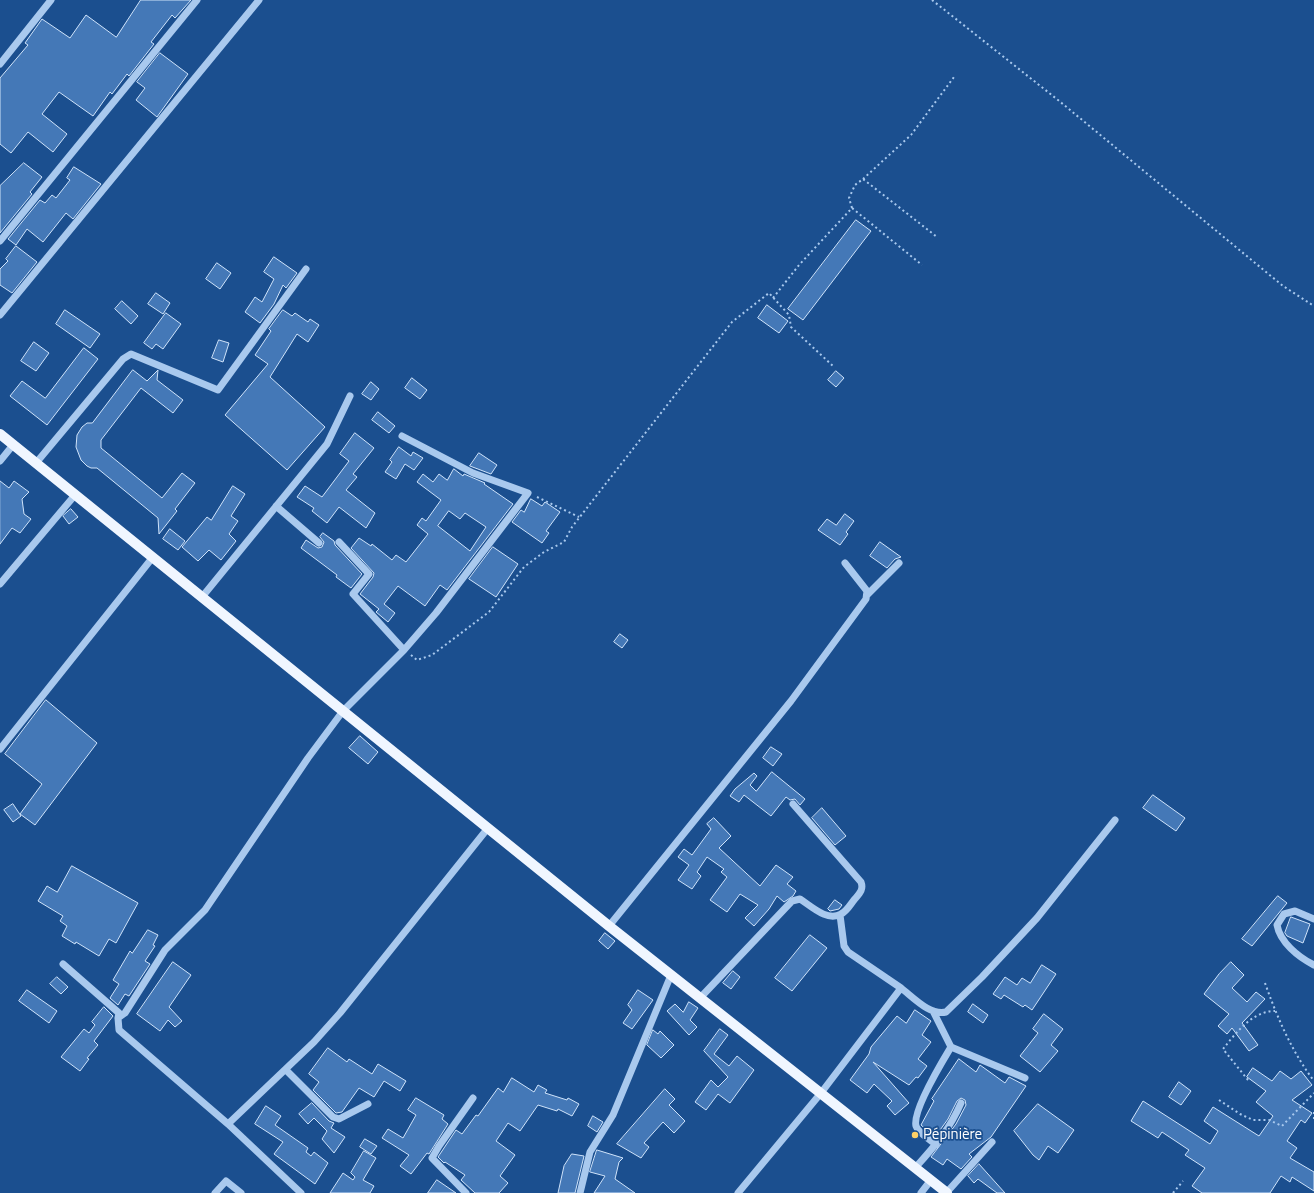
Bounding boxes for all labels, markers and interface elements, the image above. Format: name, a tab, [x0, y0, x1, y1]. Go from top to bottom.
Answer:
place label: Pépinière	[923, 1126, 982, 1144]
marker: Pépinière	[910, 1130, 920, 1140]

